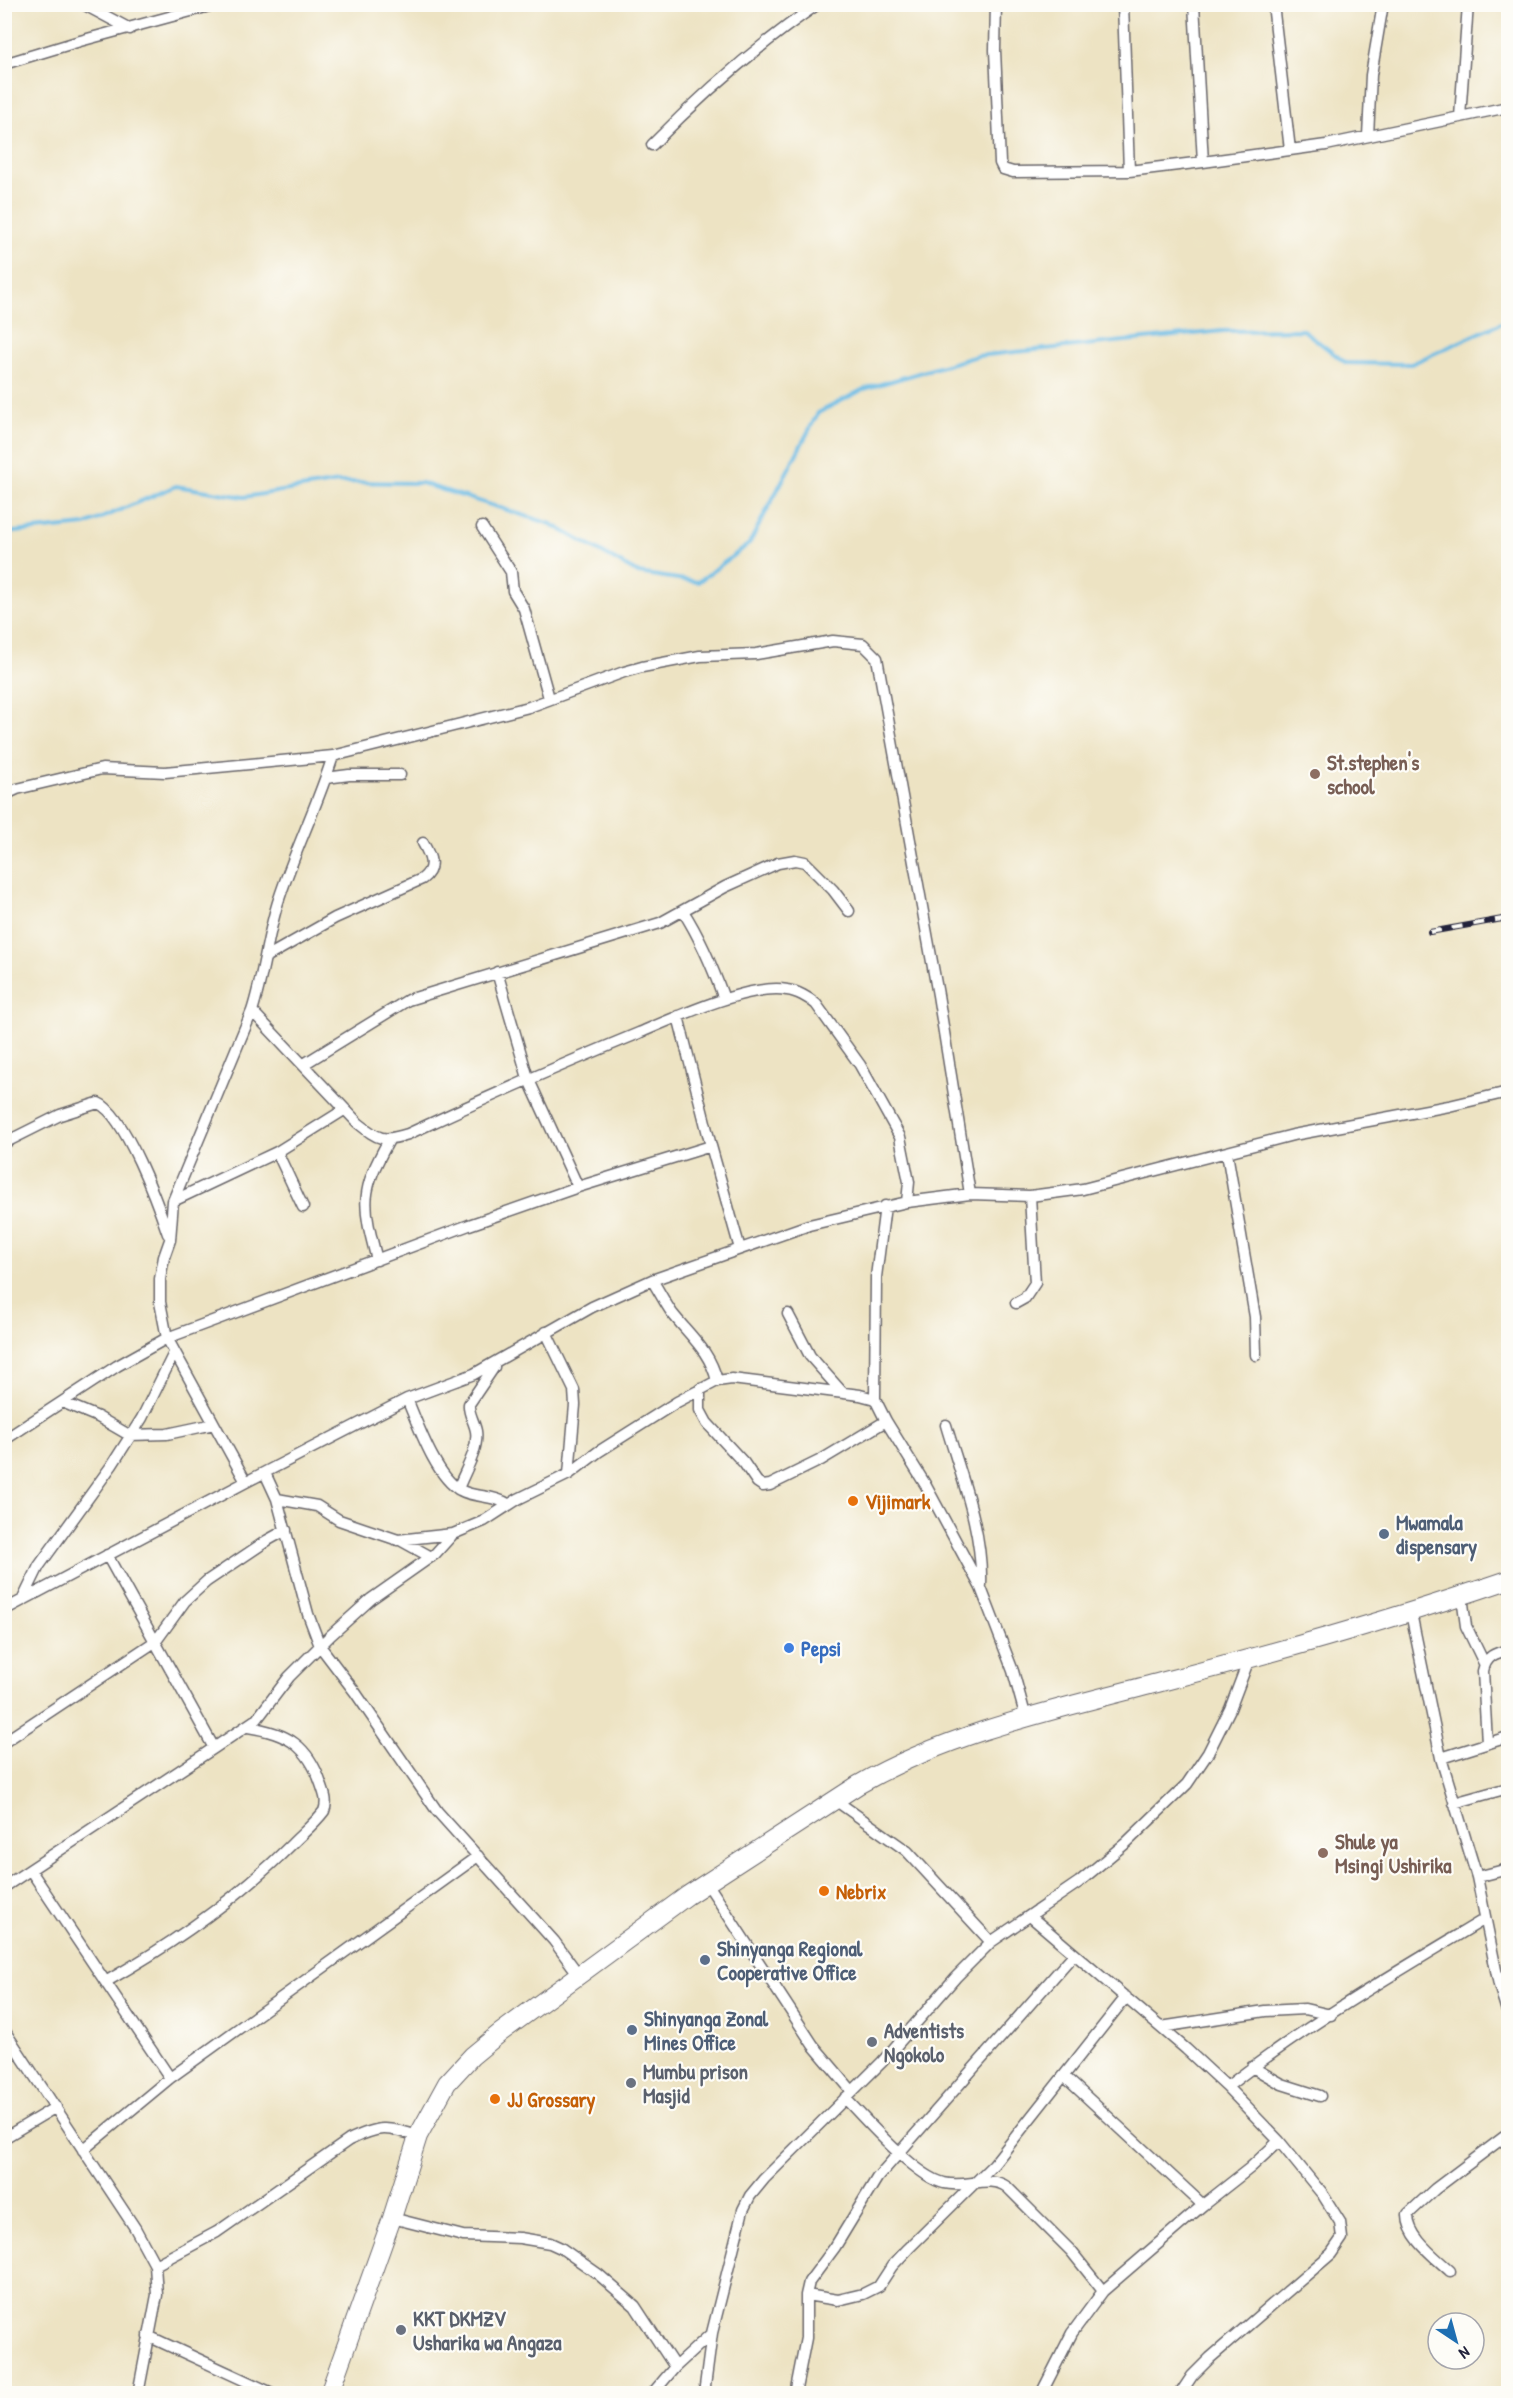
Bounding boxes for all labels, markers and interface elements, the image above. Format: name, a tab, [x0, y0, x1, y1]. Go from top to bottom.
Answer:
place label: St.stephen's school	[1327, 748, 1419, 801]
marker: St.stephen's school	[1308, 767, 1322, 781]
place label: Vijimark	[865, 1487, 931, 1516]
marker: Vijimark	[846, 1494, 860, 1508]
place label: Mwamala dispensary	[1396, 1508, 1477, 1562]
marker: Mwamala dispensary	[1377, 1527, 1391, 1541]
place label: Pepsi	[801, 1634, 841, 1664]
marker: Pepsi	[782, 1641, 796, 1655]
place label: Shule ya Msingi Ushirika	[1335, 1827, 1452, 1881]
marker: Shule ya Msingi Ushirika	[1316, 1846, 1330, 1860]
place label: Nebrix	[836, 1877, 886, 1906]
marker: Nebrix	[817, 1884, 831, 1898]
place label: Shinyanga Regional Cooperative Office	[717, 1934, 863, 1988]
marker: Shinyanga Regional Cooperative Office	[698, 1953, 712, 1967]
place label: Shinyanga Zonal Mines Office	[644, 2004, 769, 2057]
place label: Adventists Ngokolo	[884, 2016, 964, 2070]
marker: Shinyanga Zonal Mines Office	[625, 2023, 639, 2037]
marker: Adventists Ngokolo	[865, 2035, 879, 2049]
place label: Mumbu prison Masjid	[643, 2057, 748, 2110]
marker: Mumbu prison Masjid	[624, 2076, 638, 2090]
place label: JJ Grossary	[507, 2085, 595, 2115]
marker: JJ Grossary	[488, 2092, 502, 2106]
place label: KKT DKMZV Usharika wa Angaza	[413, 2304, 562, 2358]
north arrow	[1426, 2311, 1486, 2371]
marker: KKT DKMZV Usharika wa Angaza	[394, 2323, 408, 2337]
text: N	[1455, 2342, 1475, 2365]

